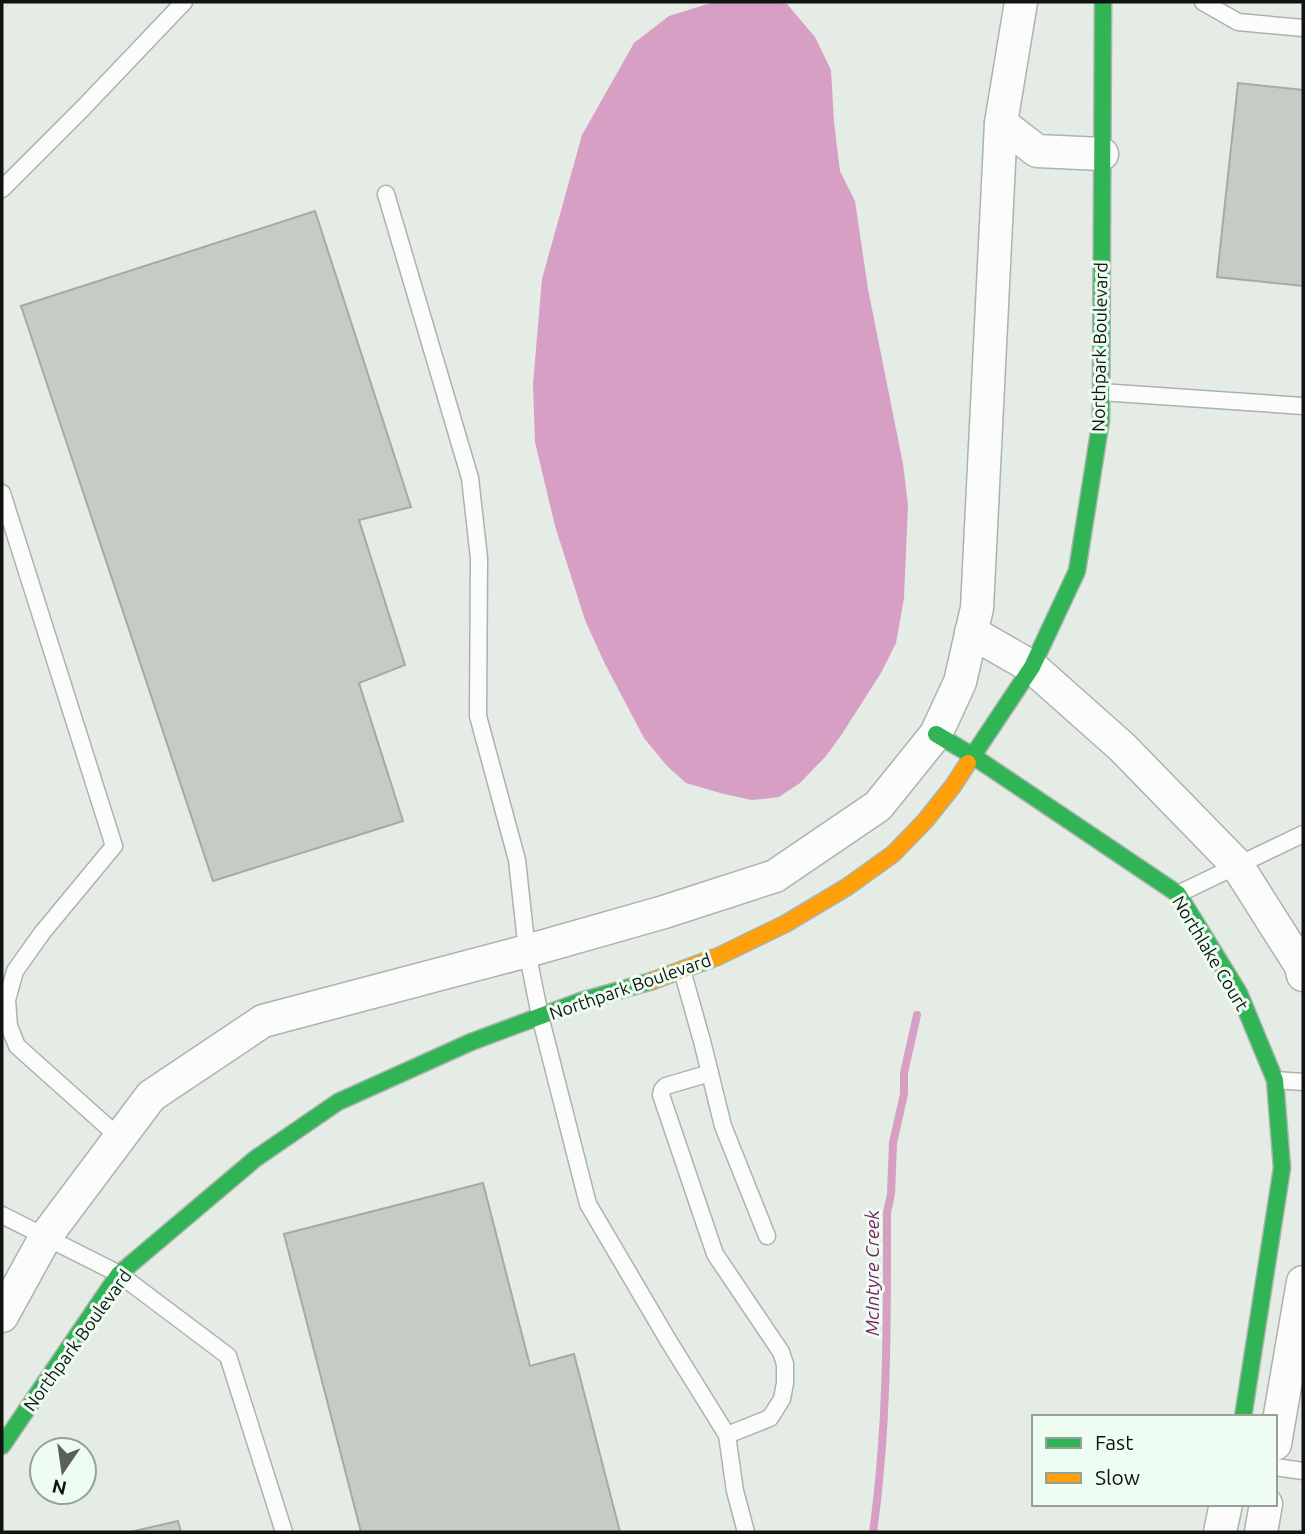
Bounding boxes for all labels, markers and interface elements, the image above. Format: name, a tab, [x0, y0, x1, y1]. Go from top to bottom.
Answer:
street label: Northpark Boulevard	[1088, 262, 1110, 432]
street label: Northlake Court	[1169, 892, 1253, 1014]
street label: Northpark Boulevard	[547, 949, 713, 1023]
water label: McIntyre Creek	[861, 1210, 883, 1336]
street label: Northpark Boulevard	[19, 1266, 135, 1414]
legend	[1032, 1415, 1277, 1506]
text: Fast	[1095, 1430, 1133, 1454]
north arrow	[28, 1436, 98, 1506]
text: Slow	[1095, 1465, 1140, 1489]
text: N	[50, 1475, 69, 1500]

